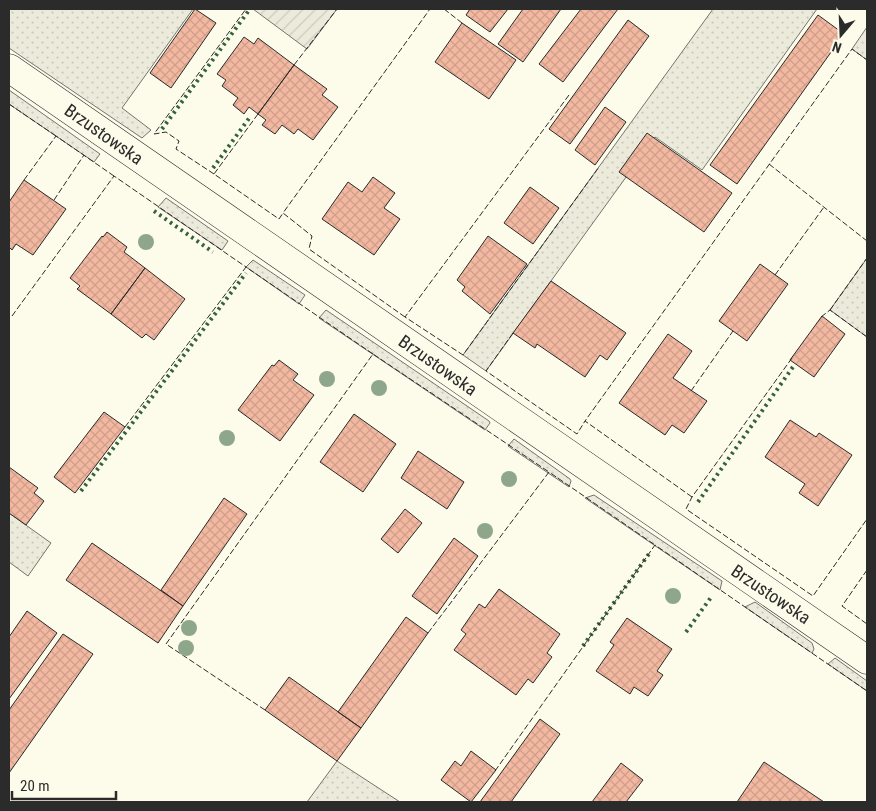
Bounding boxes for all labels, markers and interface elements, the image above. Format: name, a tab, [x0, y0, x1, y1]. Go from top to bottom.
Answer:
north arrow	[816, 10, 866, 60]
text: N	[830, 38, 843, 56]
street label: Brzustowska	[61, 99, 147, 169]
street label: Brzustowska	[395, 330, 481, 400]
street label: Brzustowska	[727, 560, 815, 628]
scale bar	[12, 768, 116, 800]
text: 20 m	[20, 777, 50, 795]

